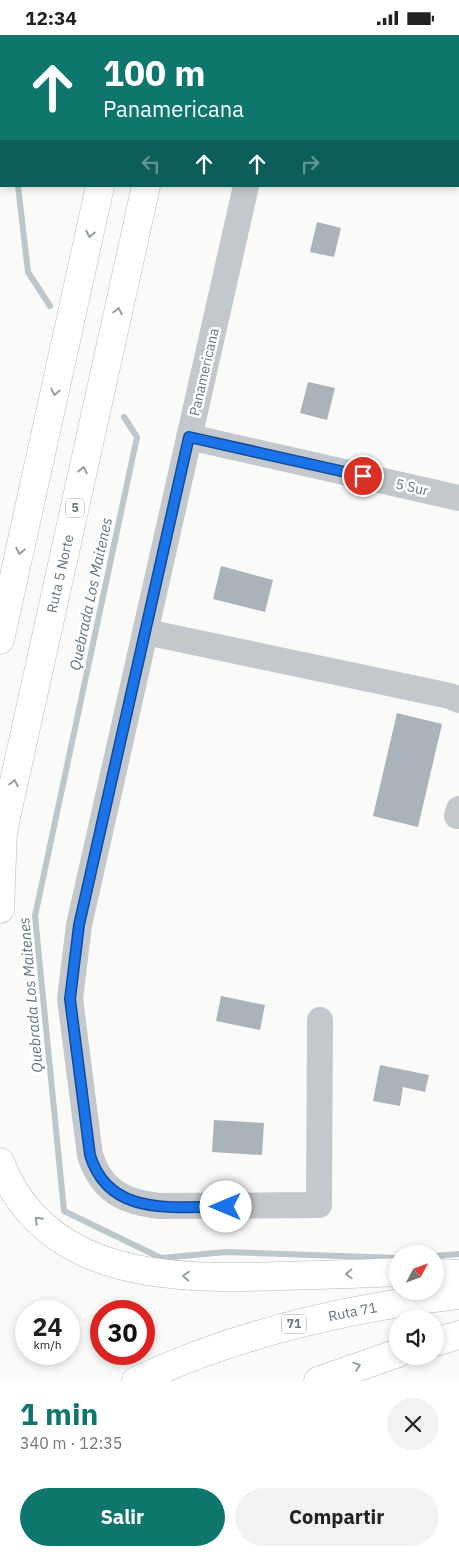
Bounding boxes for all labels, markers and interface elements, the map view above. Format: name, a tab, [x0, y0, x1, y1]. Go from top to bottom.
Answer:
text: 12:34	[25, 6, 77, 30]
text: 100 m	[103, 50, 206, 96]
icon: ahead	[20, 55, 85, 120]
text: Panamericana	[103, 94, 244, 123]
icon: left	[137, 150, 165, 178]
icon: ahead	[190, 150, 218, 178]
icon: ahead	[243, 150, 271, 178]
icon: right	[296, 150, 324, 178]
one-way arrow	[85, 229, 96, 238]
one-way arrow	[112, 307, 123, 316]
street label: Panamericana	[185, 326, 223, 418]
one-way arrow	[50, 388, 61, 397]
pin	[342, 455, 384, 497]
icon: arrive	[349, 462, 377, 490]
one-way arrow	[77, 466, 88, 475]
street label: 5 Sur	[394, 475, 430, 499]
road number: 5	[66, 498, 84, 517]
water label: Quebrada Los Maitenes	[65, 516, 116, 672]
street label: Ruta 5 Norte	[43, 532, 78, 615]
one-way arrow	[15, 547, 25, 556]
one-way arrow	[8, 778, 19, 787]
water label: Quebrada Los Maitenes	[14, 917, 47, 1074]
position arrow	[199, 1180, 251, 1232]
one-way arrow	[35, 1217, 44, 1226]
north arrow	[389, 1245, 444, 1300]
map controls	[389, 1245, 444, 1365]
one-way arrow	[345, 1269, 352, 1279]
one-way arrow	[182, 1271, 190, 1282]
street label: Ruta 71	[326, 1298, 378, 1325]
speed limit sign: 30	[90, 1300, 155, 1365]
text: 24	[32, 1310, 63, 1343]
button: sound	[389, 1310, 444, 1365]
road number: 71	[282, 1315, 306, 1333]
text: km/h	[33, 1337, 62, 1352]
one-way arrow	[353, 1362, 361, 1372]
text: 1 min	[20, 1394, 98, 1433]
button: close	[387, 1398, 439, 1450]
text: 340 m · 12:35	[20, 1433, 122, 1453]
button: Salir	[20, 1488, 225, 1546]
button: Compartir	[235, 1488, 439, 1546]

